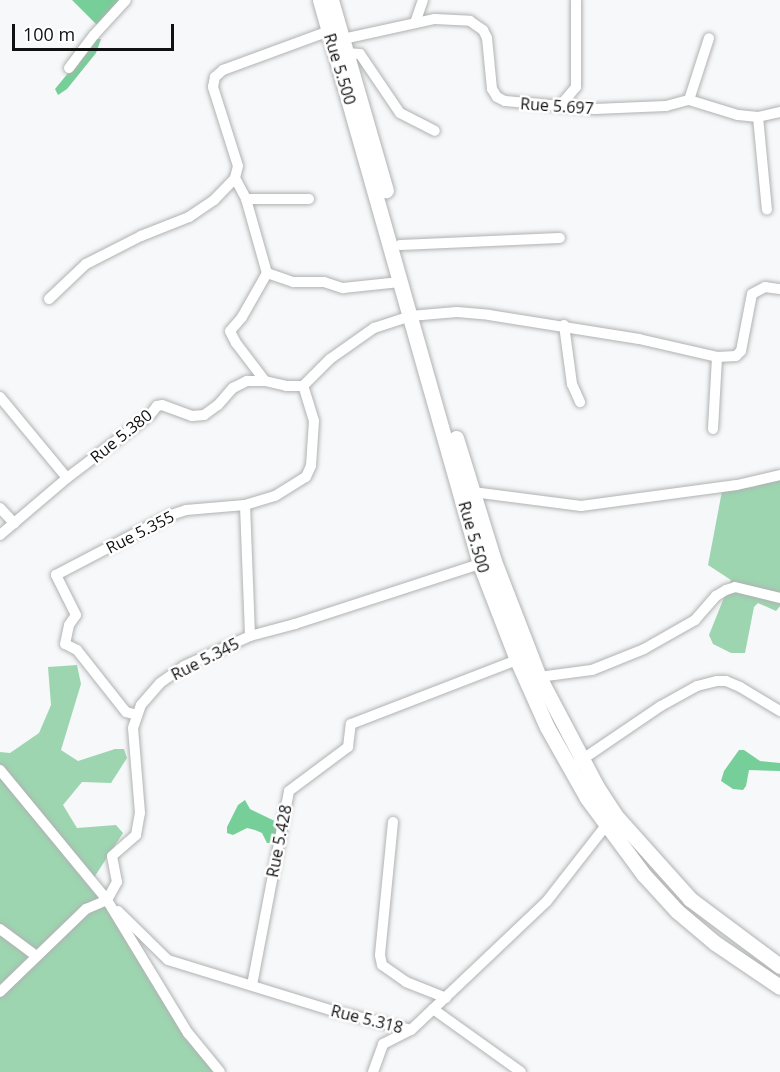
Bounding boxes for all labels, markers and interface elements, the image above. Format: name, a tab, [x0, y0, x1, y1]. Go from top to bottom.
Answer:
scale bar	[15, 12, 177, 50]
text: 100 m	[23, 22, 75, 46]
street label: Rue 5.500	[320, 31, 360, 107]
street label: Rue 5.697	[520, 94, 594, 118]
street label: Rue 5.380	[86, 405, 156, 467]
street label: Rue 5.500	[455, 499, 493, 575]
street label: Rue 5.355	[103, 507, 177, 557]
street label: Rue 5.345	[168, 634, 242, 684]
street label: Rue 5.428	[263, 803, 295, 879]
street label: Rue 5.318	[329, 1001, 405, 1037]

